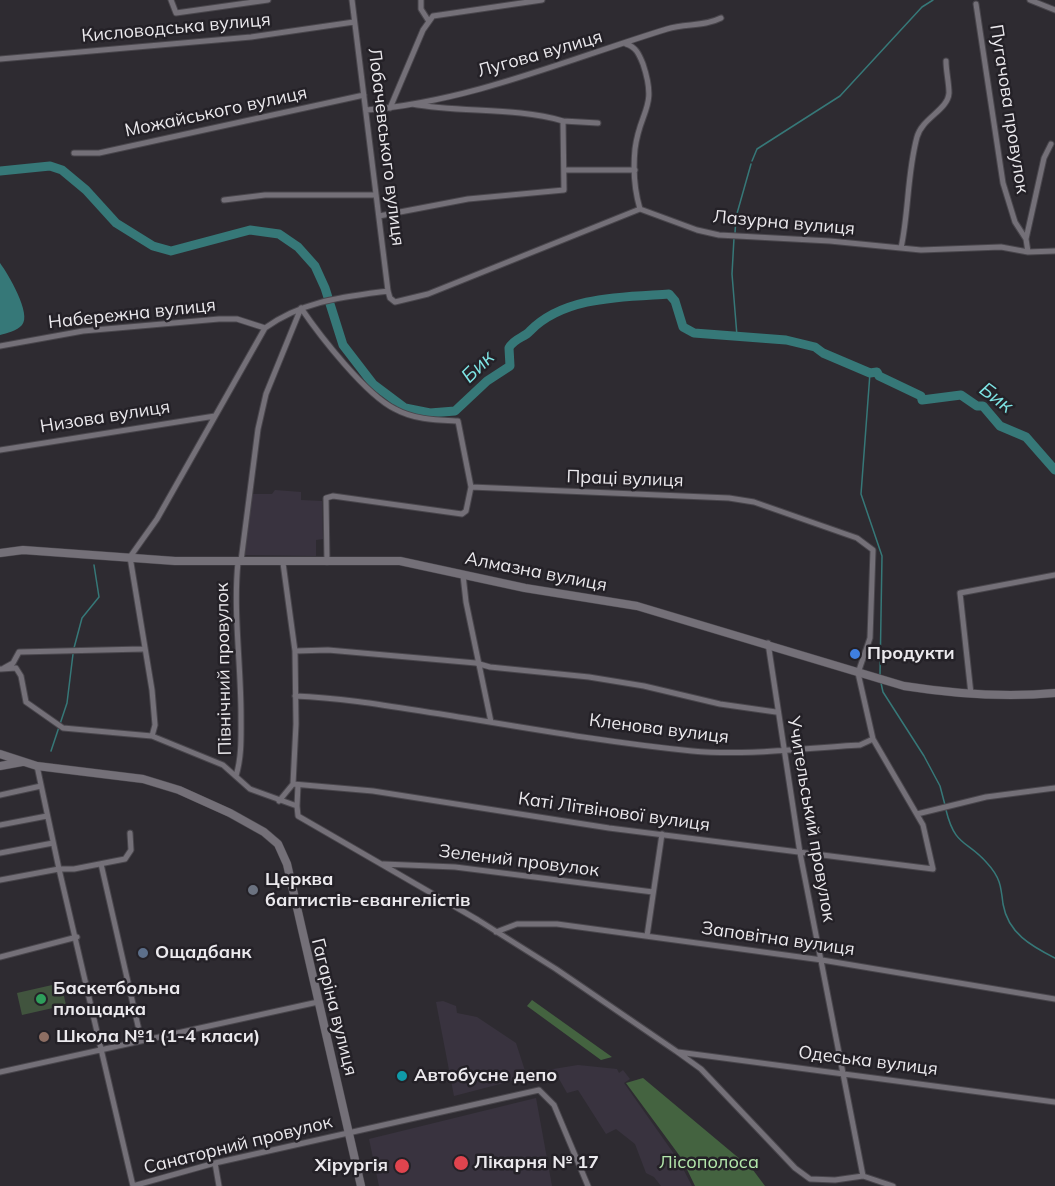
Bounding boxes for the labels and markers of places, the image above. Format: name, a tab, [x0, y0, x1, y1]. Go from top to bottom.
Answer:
place label: Продукти	[867, 643, 955, 665]
marker: Продукти	[848, 647, 862, 661]
place label: Церква баптистів-євангелістів	[265, 869, 470, 912]
marker: Церква баптистів-євангелістів	[246, 883, 260, 897]
place label: Ощадбанк	[155, 942, 252, 964]
marker: Ощадбанк	[136, 946, 150, 960]
place label: Баскетбольна площадка	[53, 978, 181, 1020]
marker: Баскетбольна площадка	[34, 992, 48, 1006]
place label: Школа №1 (1-4 класи)	[56, 1026, 260, 1048]
marker: Школа №1 (1-4 класи)	[37, 1030, 51, 1044]
place label: Автобусне депо	[414, 1065, 557, 1087]
marker: Автобусне депо	[395, 1069, 409, 1083]
place label: Лікарня № 17	[474, 1152, 599, 1174]
marker: Лікарня № 17	[452, 1154, 470, 1172]
place label: Хірургія	[315, 1155, 388, 1177]
marker: Хірургія	[393, 1157, 411, 1175]

